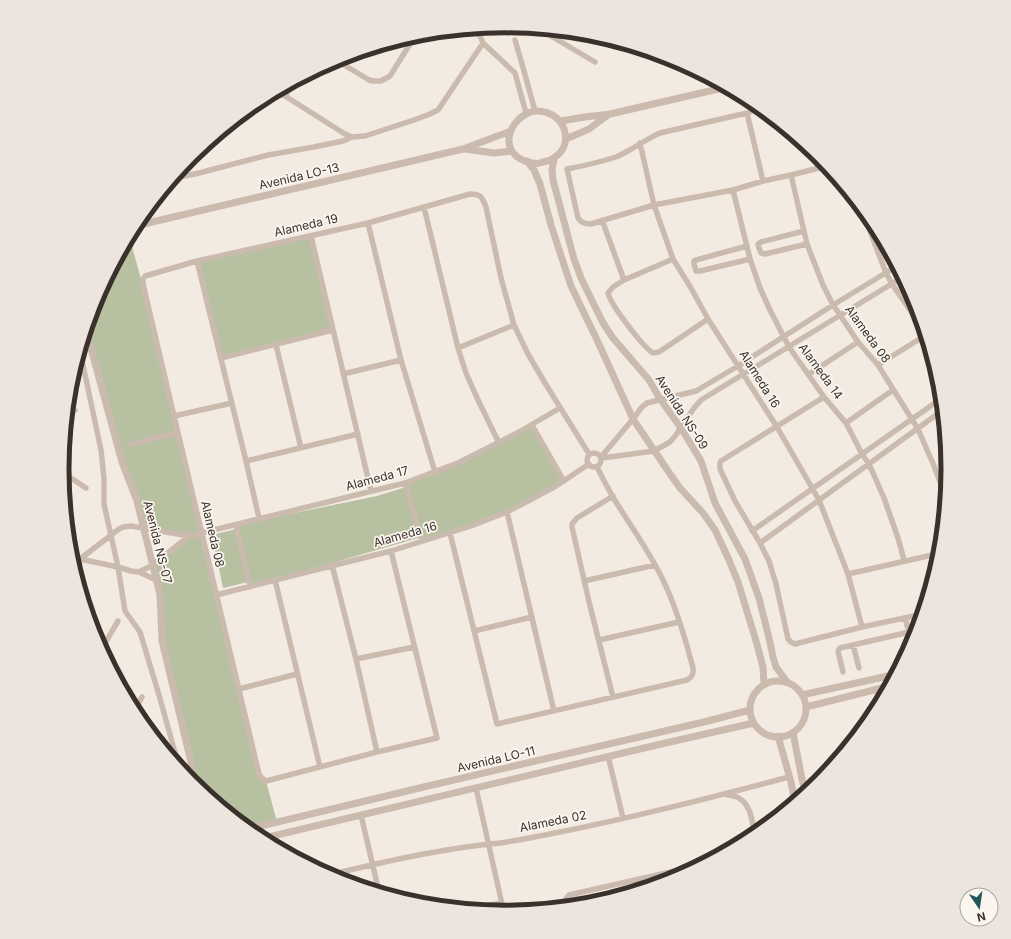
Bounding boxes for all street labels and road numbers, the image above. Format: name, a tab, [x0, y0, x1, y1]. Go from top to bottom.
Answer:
street label: Avenida LO-13	[257, 159, 341, 193]
street label: Alameda 19	[273, 210, 339, 240]
street label: Alameda 08	[842, 302, 894, 366]
street label: Alameda 14	[796, 340, 846, 402]
street label: Alameda 16	[736, 347, 784, 411]
street label: Avenida NS-09	[652, 372, 712, 452]
street label: Alameda 17	[344, 462, 410, 494]
street label: Avenida NS-07	[140, 499, 176, 585]
street label: Alameda 08	[198, 499, 228, 569]
street label: Alameda 16	[372, 518, 438, 550]
street label: Avenida LO-11	[456, 743, 536, 775]
street label: Alameda 02	[518, 807, 588, 835]

